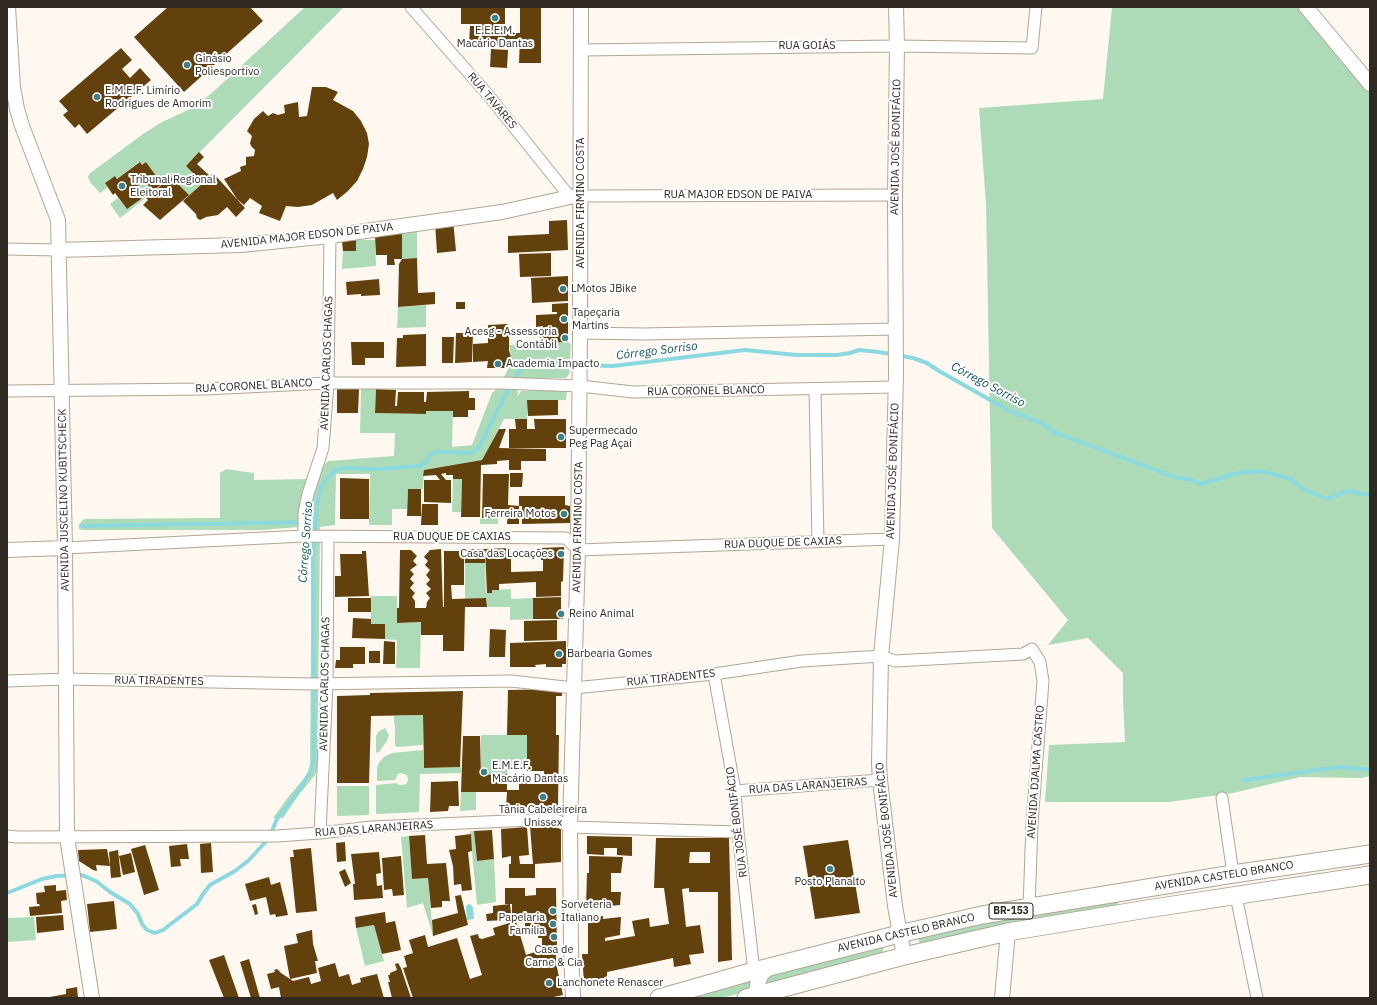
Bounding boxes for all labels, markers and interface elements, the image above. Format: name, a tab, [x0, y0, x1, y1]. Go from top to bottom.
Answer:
marker: E.E.E.M. Macário Dantas	[490, 13, 500, 23]
place label: E.E.E.M. Macário Dantas	[457, 24, 533, 50]
street label: RUA GOIÁS	[778, 39, 836, 53]
place label: Ginásio Poliesportivo	[195, 52, 259, 78]
marker: Ginásio Poliesportivo	[182, 60, 192, 70]
street label: RUA TAVARES	[465, 70, 519, 132]
street label: AVENIDA JOSÉ BONIFÁCIO	[888, 79, 904, 215]
place label: E.M.E.F. Limírio Rodrigues de Amorim	[105, 84, 211, 110]
marker: E.M.E.F. Limírio Rodrigues de Amorim	[92, 92, 102, 102]
street label: AVENIDA FIRMINO COSTA	[574, 137, 588, 269]
place label: Tribunal Regional Eleitoral	[130, 173, 216, 199]
marker: Tribunal Regional Eleitoral	[117, 181, 127, 191]
street label: RUA MAJOR EDSON DE PAIVA	[664, 188, 812, 202]
street label: AVENIDA MAJOR EDSON DE PAIVA	[220, 220, 394, 252]
place label: LMotos JBike	[571, 282, 637, 296]
marker: LMotos JBike	[558, 284, 568, 294]
street label: AVENIDA CARLOS CHAGAS	[318, 296, 336, 430]
place label: Tapeçaria Martins	[572, 306, 620, 332]
marker: Tapeçaria Martins	[559, 314, 569, 324]
place label: Acesg - Assessoria Contábil	[465, 325, 557, 351]
marker: Acesg - Assessoria Contábil	[560, 333, 570, 343]
water label: Córrego Sorriso	[616, 339, 698, 363]
place label: Academia Impacto	[506, 357, 599, 371]
marker: Academia Impacto	[493, 359, 503, 369]
water label: Córrego Sorriso	[948, 359, 1028, 411]
street label: RUA CORONEL BLANCO	[195, 376, 313, 396]
street label: RUA CORONEL BLANCO	[647, 383, 765, 399]
street label: AVENIDA JOSÉ BONIFÁCIO	[884, 403, 902, 539]
street label: AVENIDA JUSCELINO KUBITSCHECK	[56, 408, 72, 592]
place label: Supermecado Peg Pag Açai	[569, 424, 638, 450]
marker: Supermecado Peg Pag Açai	[556, 432, 566, 442]
street label: AVENIDA FIRMINO COSTA	[570, 461, 586, 593]
water label: Córrego Sorriso	[296, 501, 316, 583]
place label: Ferreira Motos	[484, 507, 556, 521]
marker: Ferreira Motos	[559, 509, 569, 519]
street label: RUA DUQUE DE CAXIAS	[393, 530, 511, 544]
street label: RUA DUQUE DE CAXIAS	[724, 534, 842, 552]
place label: Casa das Locações	[460, 547, 553, 561]
marker: Casa das Locações	[556, 549, 566, 559]
place label: Reino Animal	[569, 607, 634, 621]
marker: Reino Animal	[556, 609, 566, 619]
street label: AVENIDA CARLOS CHAGAS	[317, 617, 333, 751]
place label: Barbearia Gomes	[567, 647, 652, 661]
marker: Barbearia Gomes	[554, 649, 564, 659]
street label: RUA TIRADENTES	[626, 667, 716, 689]
street label: RUA TIRADENTES	[114, 674, 204, 688]
street label: AVENIDA DJALMA CASTRO	[1025, 705, 1047, 839]
place label: E.M.E.F. Macário Dantas	[492, 759, 568, 785]
street label: AVENIDA JOSÉ BONIFÁCIO	[873, 762, 901, 898]
street label: RUA JOSÉ BONIFÁCIO	[724, 766, 750, 878]
marker: E.M.E.F. Macário Dantas	[479, 767, 489, 777]
street label: RUA DAS LARANJEIRAS	[748, 775, 868, 797]
marker: Tânia Cabeleireira Unissex	[538, 792, 548, 802]
place label: Tânia Cabeleireira Unissex	[499, 803, 587, 829]
street label: RUA DAS LARANJEIRAS	[314, 818, 434, 840]
street label: AVENIDA CASTELO BRANCO	[1153, 858, 1295, 894]
marker: Posto Planalto	[825, 864, 835, 874]
place label: Posto Planalto	[794, 875, 866, 889]
place label: Sorveteria Italiano	[561, 898, 612, 924]
road number: BR-153	[989, 903, 1033, 919]
marker: Sorveteria Italiano	[548, 906, 558, 916]
place label: Papelaria Família	[499, 911, 545, 937]
street label: AVENIDA CASTELO BRANCO	[836, 911, 976, 955]
marker: Papelaria Família	[548, 919, 558, 929]
marker: Casa de Carne & Cia	[549, 932, 559, 942]
place label: Casa de Carne & Cia	[525, 943, 583, 969]
place label: Lanchonete Renascer	[557, 976, 663, 990]
marker: Lanchonete Renascer	[544, 978, 554, 988]

